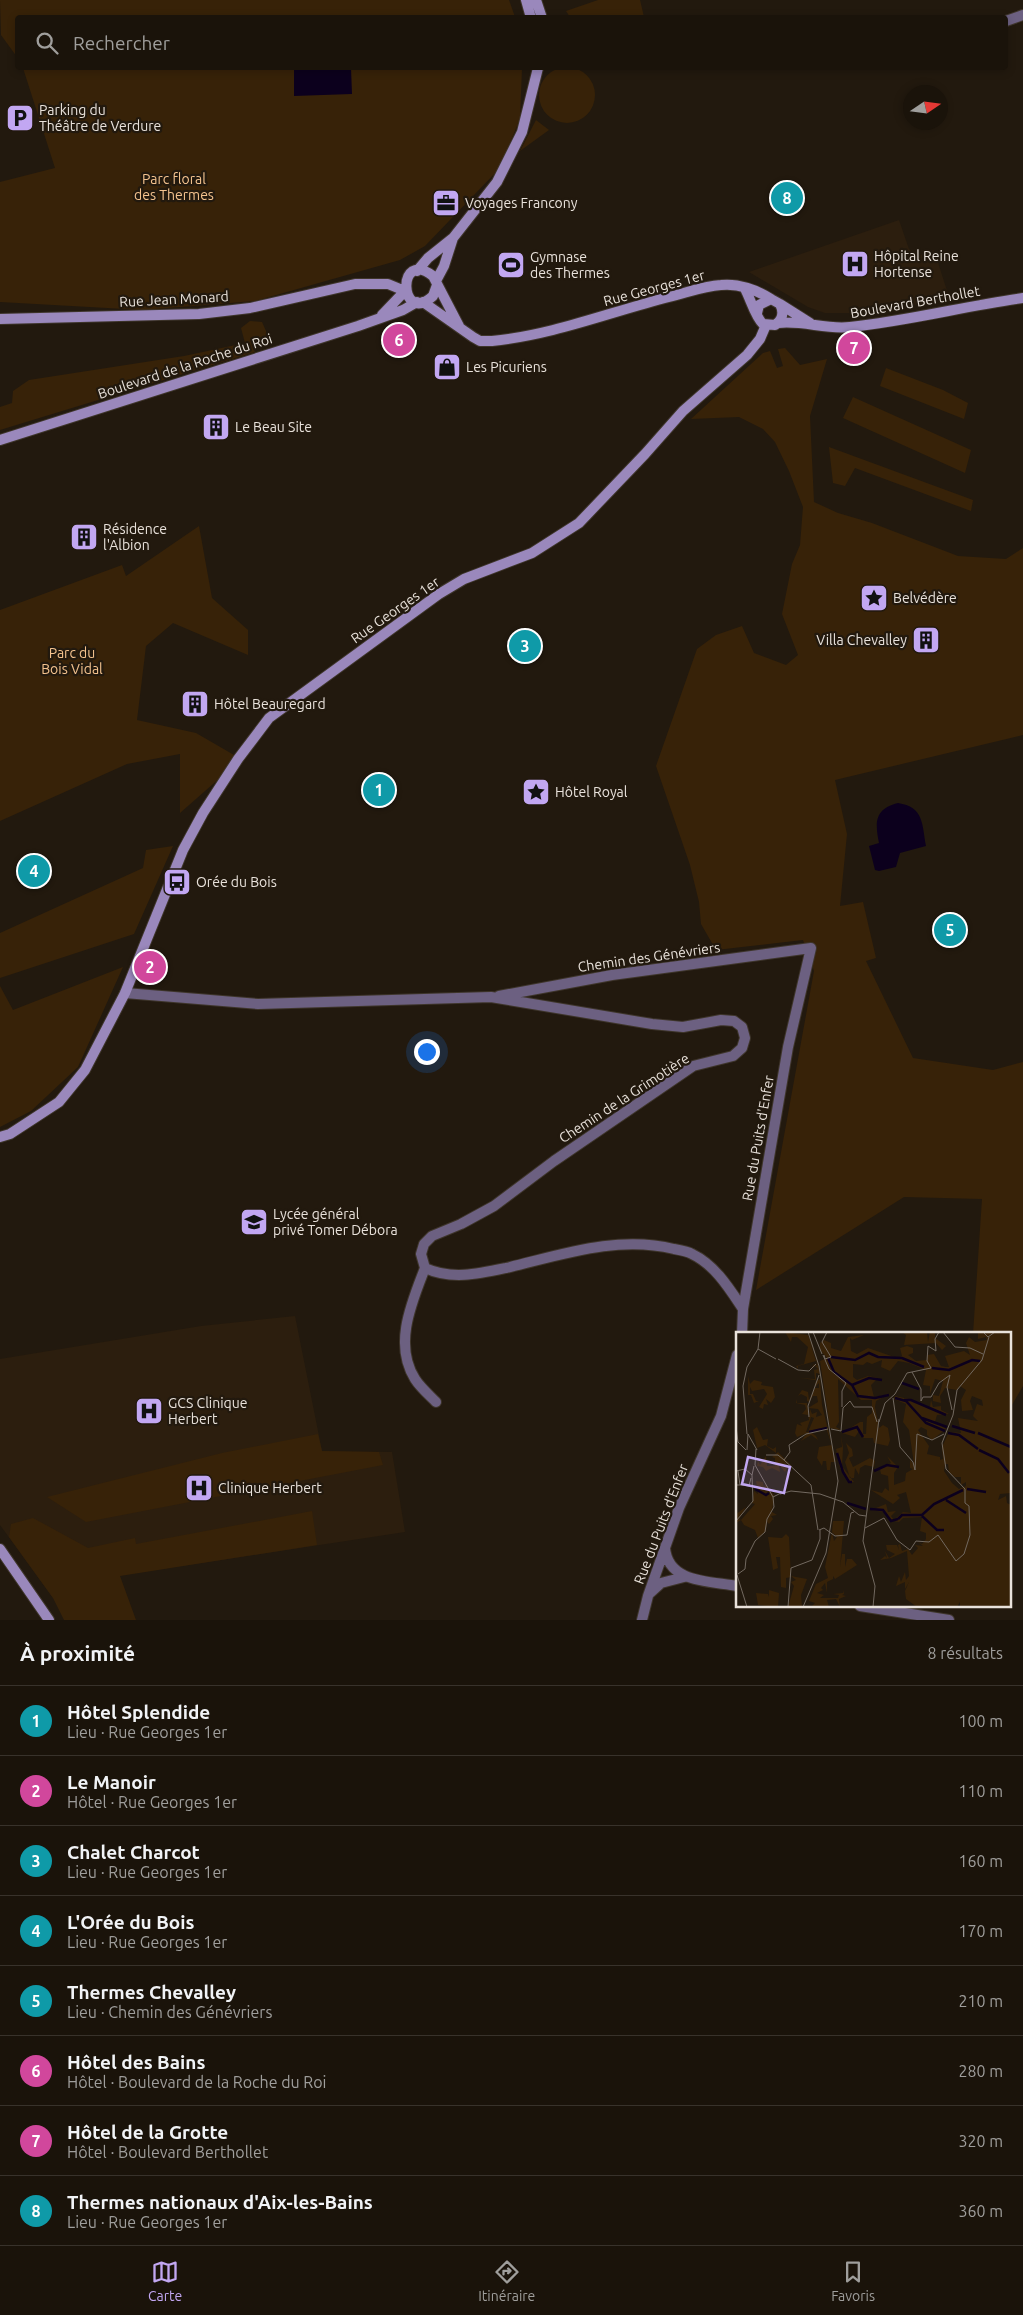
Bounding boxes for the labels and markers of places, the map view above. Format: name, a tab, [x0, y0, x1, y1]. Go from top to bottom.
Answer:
place label: Parking du Théâtre de Verdure	[39, 102, 161, 134]
parking icon: Parking du Théâtre de Verdure	[5, 103, 35, 133]
pin: 8	[771, 179, 803, 217]
office icon: Voyages Francony	[431, 188, 461, 218]
place label: Voyages Francony	[465, 195, 578, 211]
place label: Hôpital Reine Hortense	[874, 248, 959, 280]
place label: Gymnase des Thermes	[530, 249, 610, 281]
hospital icon: Hôpital Reine Hortense	[840, 249, 870, 279]
sports icon: Gymnase des Thermes	[496, 250, 526, 280]
pin: 6	[383, 321, 415, 359]
pin: 7	[838, 329, 870, 367]
shop icon: Les Picuriens	[432, 352, 462, 382]
place label: Les Picuriens	[466, 359, 547, 375]
building icon: Le Beau Site	[201, 412, 231, 442]
place label: Le Beau Site	[235, 419, 312, 435]
place label: Résidence l'Albion	[103, 521, 167, 553]
building icon: Résidence l'Albion	[69, 522, 99, 552]
place icon: Belvédère	[859, 583, 889, 613]
place label: Belvédère	[893, 590, 957, 606]
building icon: Villa Chevalley	[911, 625, 941, 655]
pin: 3	[509, 627, 541, 665]
place label: Villa Chevalley	[816, 632, 907, 648]
building icon: Hôtel Beauregard	[180, 689, 210, 719]
place label: Hôtel Beauregard	[214, 696, 326, 712]
pin: 1	[363, 771, 395, 809]
place icon: Hôtel Royal	[521, 777, 551, 807]
place label: Hôtel Royal	[555, 784, 628, 800]
pin: 4	[18, 852, 50, 890]
bus stop icon: Orée du Bois	[162, 867, 192, 897]
place label: Orée du Bois	[196, 874, 277, 890]
pin: 5	[934, 911, 966, 949]
pin: 2	[134, 948, 166, 986]
place label: Lycée général privé Tomer Débora	[273, 1206, 398, 1238]
school or university icon: Lycée général privé Tomer Débora	[239, 1207, 269, 1237]
place label: GCS Clinique Herbert	[168, 1395, 248, 1427]
hospital icon: GCS Clinique Herbert	[134, 1396, 164, 1426]
hospital icon: Clinique Herbert	[184, 1473, 214, 1503]
place label: Clinique Herbert	[218, 1480, 322, 1496]

